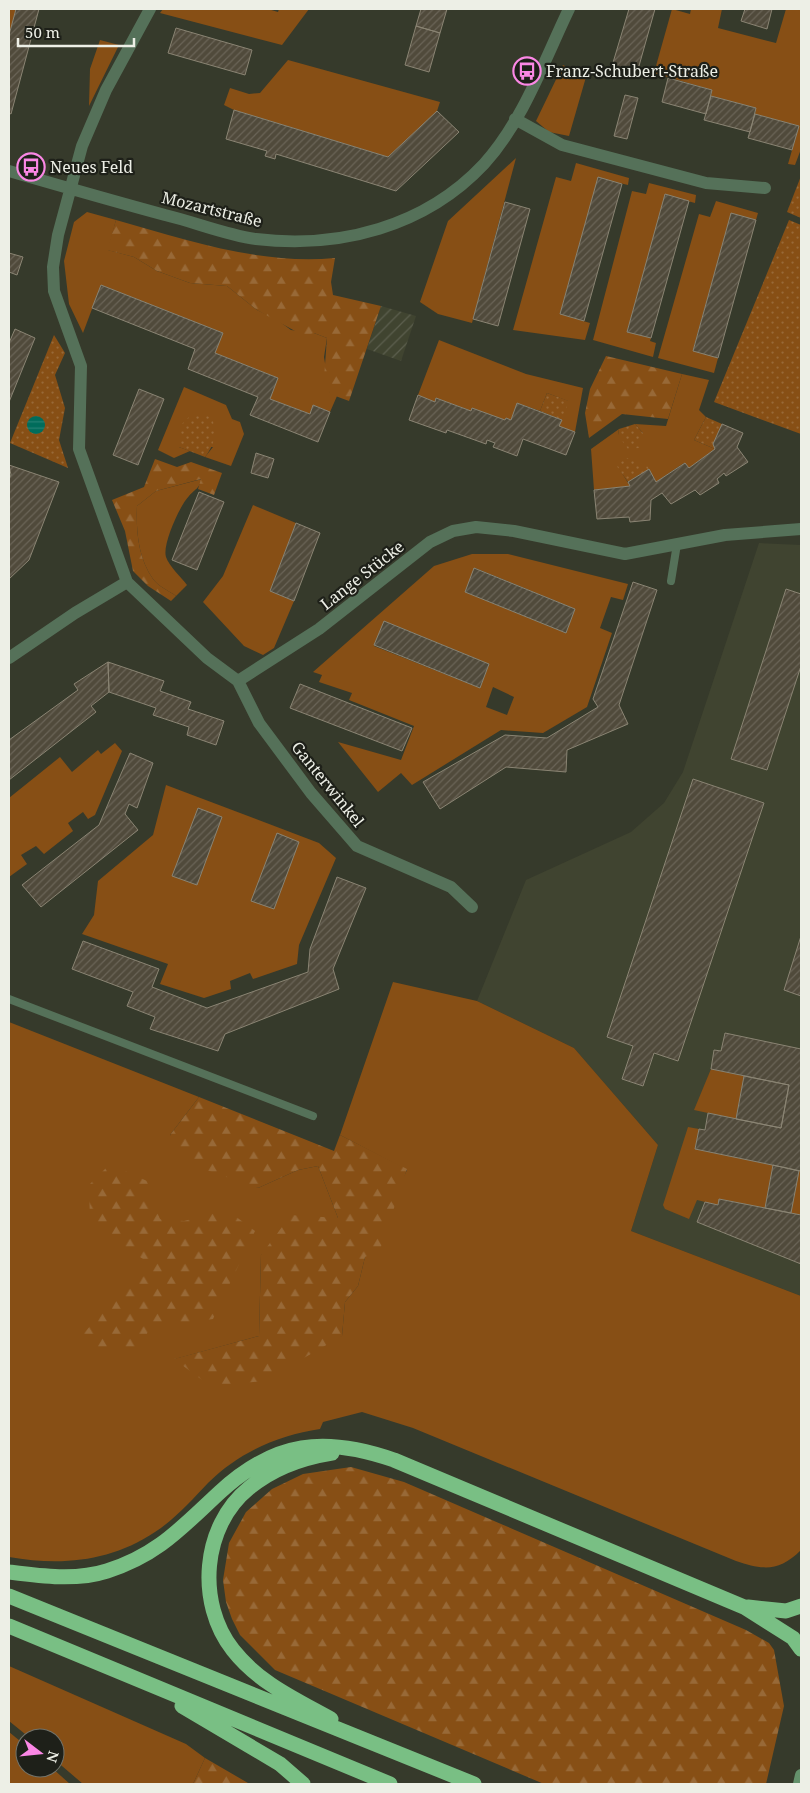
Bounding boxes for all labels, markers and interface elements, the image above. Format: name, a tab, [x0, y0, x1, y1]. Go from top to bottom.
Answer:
scale bar	[18, 15, 134, 47]
text: 50 m	[25, 22, 60, 42]
bus stop icon: Franz-Schubert-Straße	[512, 56, 542, 86]
place label: Franz-Schubert-Straße	[546, 60, 718, 82]
bus stop icon: Neues Feld	[16, 152, 46, 182]
place label: Neues Feld	[50, 156, 133, 178]
street label: Mozartstraße	[160, 186, 264, 232]
street label: Lange Stücke	[316, 535, 408, 615]
street label: Ganterwinkel	[287, 737, 369, 831]
north arrow	[15, 1728, 65, 1778]
text: N	[42, 1749, 64, 1765]

